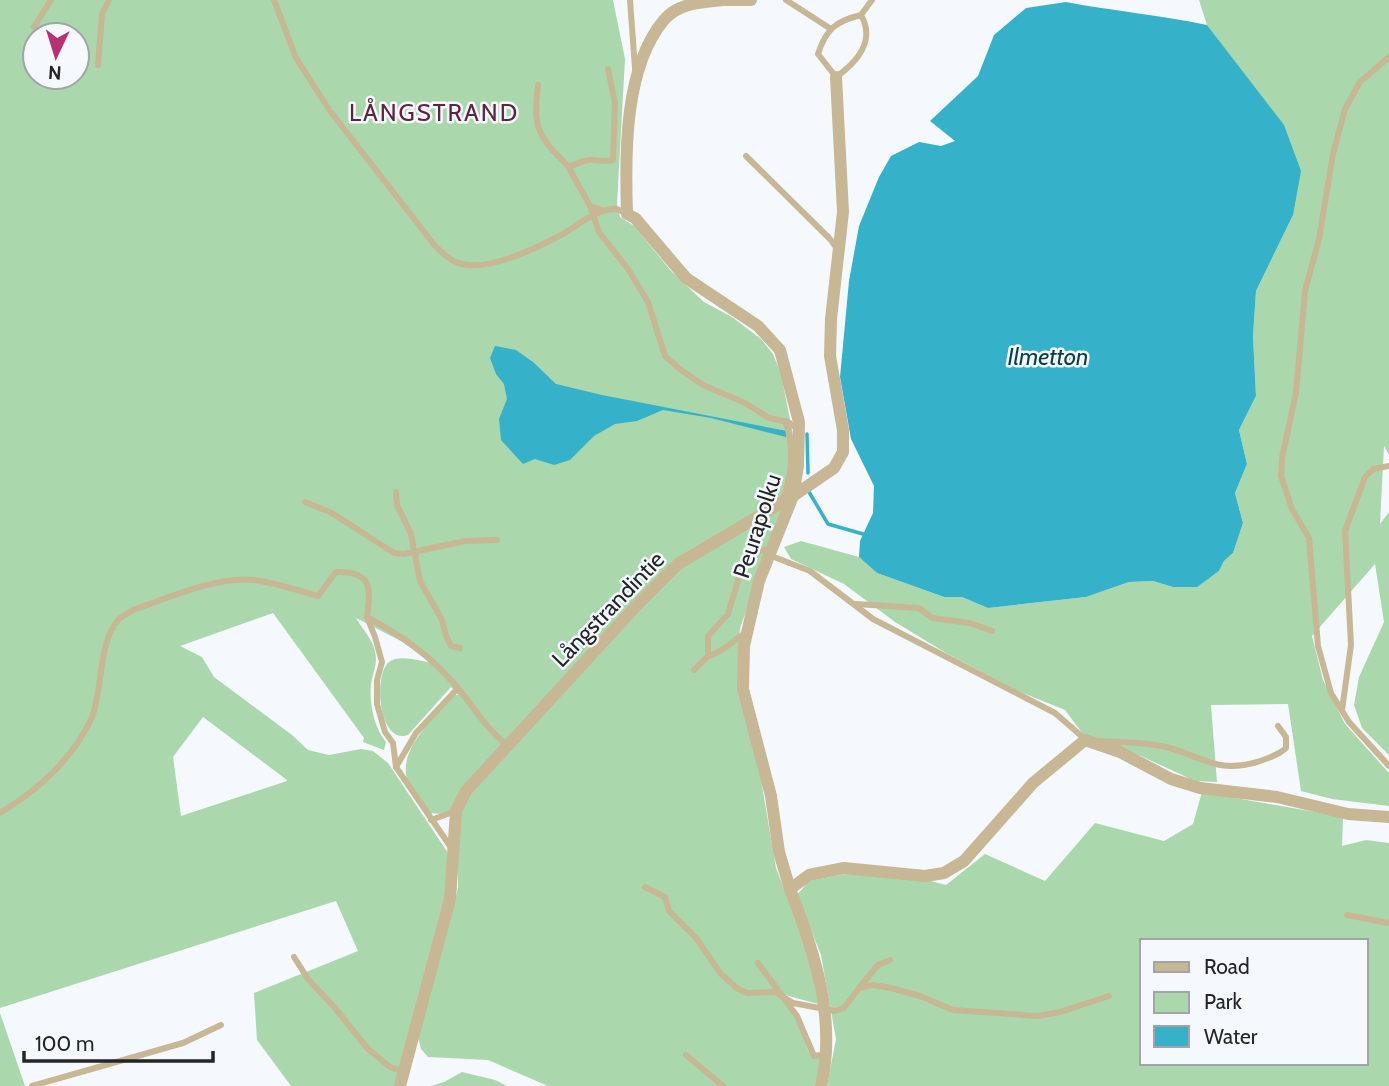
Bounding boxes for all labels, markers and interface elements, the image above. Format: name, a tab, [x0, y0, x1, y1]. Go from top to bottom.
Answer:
north arrow	[21, 21, 91, 91]
text: N	[47, 61, 62, 84]
district label: LÅNGSTRAND	[349, 98, 519, 127]
water label: Ilmetton	[1008, 342, 1088, 371]
street label: Peurapolku	[727, 470, 787, 582]
street label: Långstrandintie	[546, 545, 670, 673]
legend	[1140, 939, 1368, 1065]
text: Road	[1204, 954, 1250, 979]
text: Park	[1204, 989, 1242, 1014]
scale bar	[24, 1020, 214, 1064]
text: Water	[1204, 1024, 1258, 1049]
text: 100 m	[35, 1031, 94, 1056]

